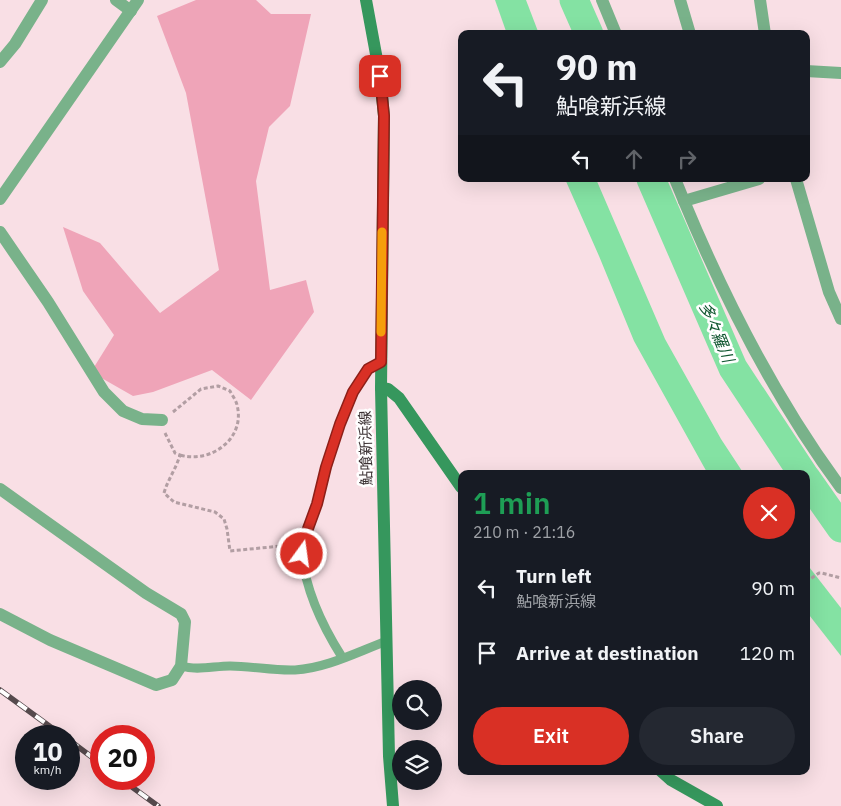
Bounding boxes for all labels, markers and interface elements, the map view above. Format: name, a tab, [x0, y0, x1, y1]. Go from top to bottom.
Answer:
text: 90 m	[556, 44, 638, 90]
icon: left	[473, 50, 538, 115]
pin	[359, 55, 401, 97]
icon: arrive	[366, 62, 394, 90]
text: 鮎喰新浜線	[556, 91, 666, 120]
icon: left	[567, 145, 595, 173]
icon: ahead	[620, 145, 648, 173]
icon: right	[673, 145, 701, 173]
water label: 多々羅川	[695, 299, 739, 367]
street label: 鮎喰新浜線	[355, 410, 376, 486]
text: 1 min	[473, 483, 551, 522]
button: close	[743, 487, 795, 539]
text: 210 m · 21:16	[473, 522, 575, 542]
position arrow	[275, 527, 327, 579]
text: Turn left	[516, 564, 592, 588]
icon: left	[473, 574, 501, 602]
text: 90 m	[751, 576, 795, 600]
text: 鮎喰新浜線	[516, 591, 596, 611]
icon: arrive	[473, 639, 501, 667]
text: Arrive at destination	[516, 641, 699, 665]
text: 120 m	[740, 641, 795, 665]
map controls	[392, 680, 442, 790]
button: search	[392, 680, 442, 730]
button: Exit	[473, 707, 629, 765]
button: Share	[639, 707, 795, 765]
speed limit sign: 20	[90, 725, 155, 790]
text: 10	[32, 735, 63, 768]
button: layers	[392, 740, 442, 790]
text: km/h	[33, 762, 62, 777]

